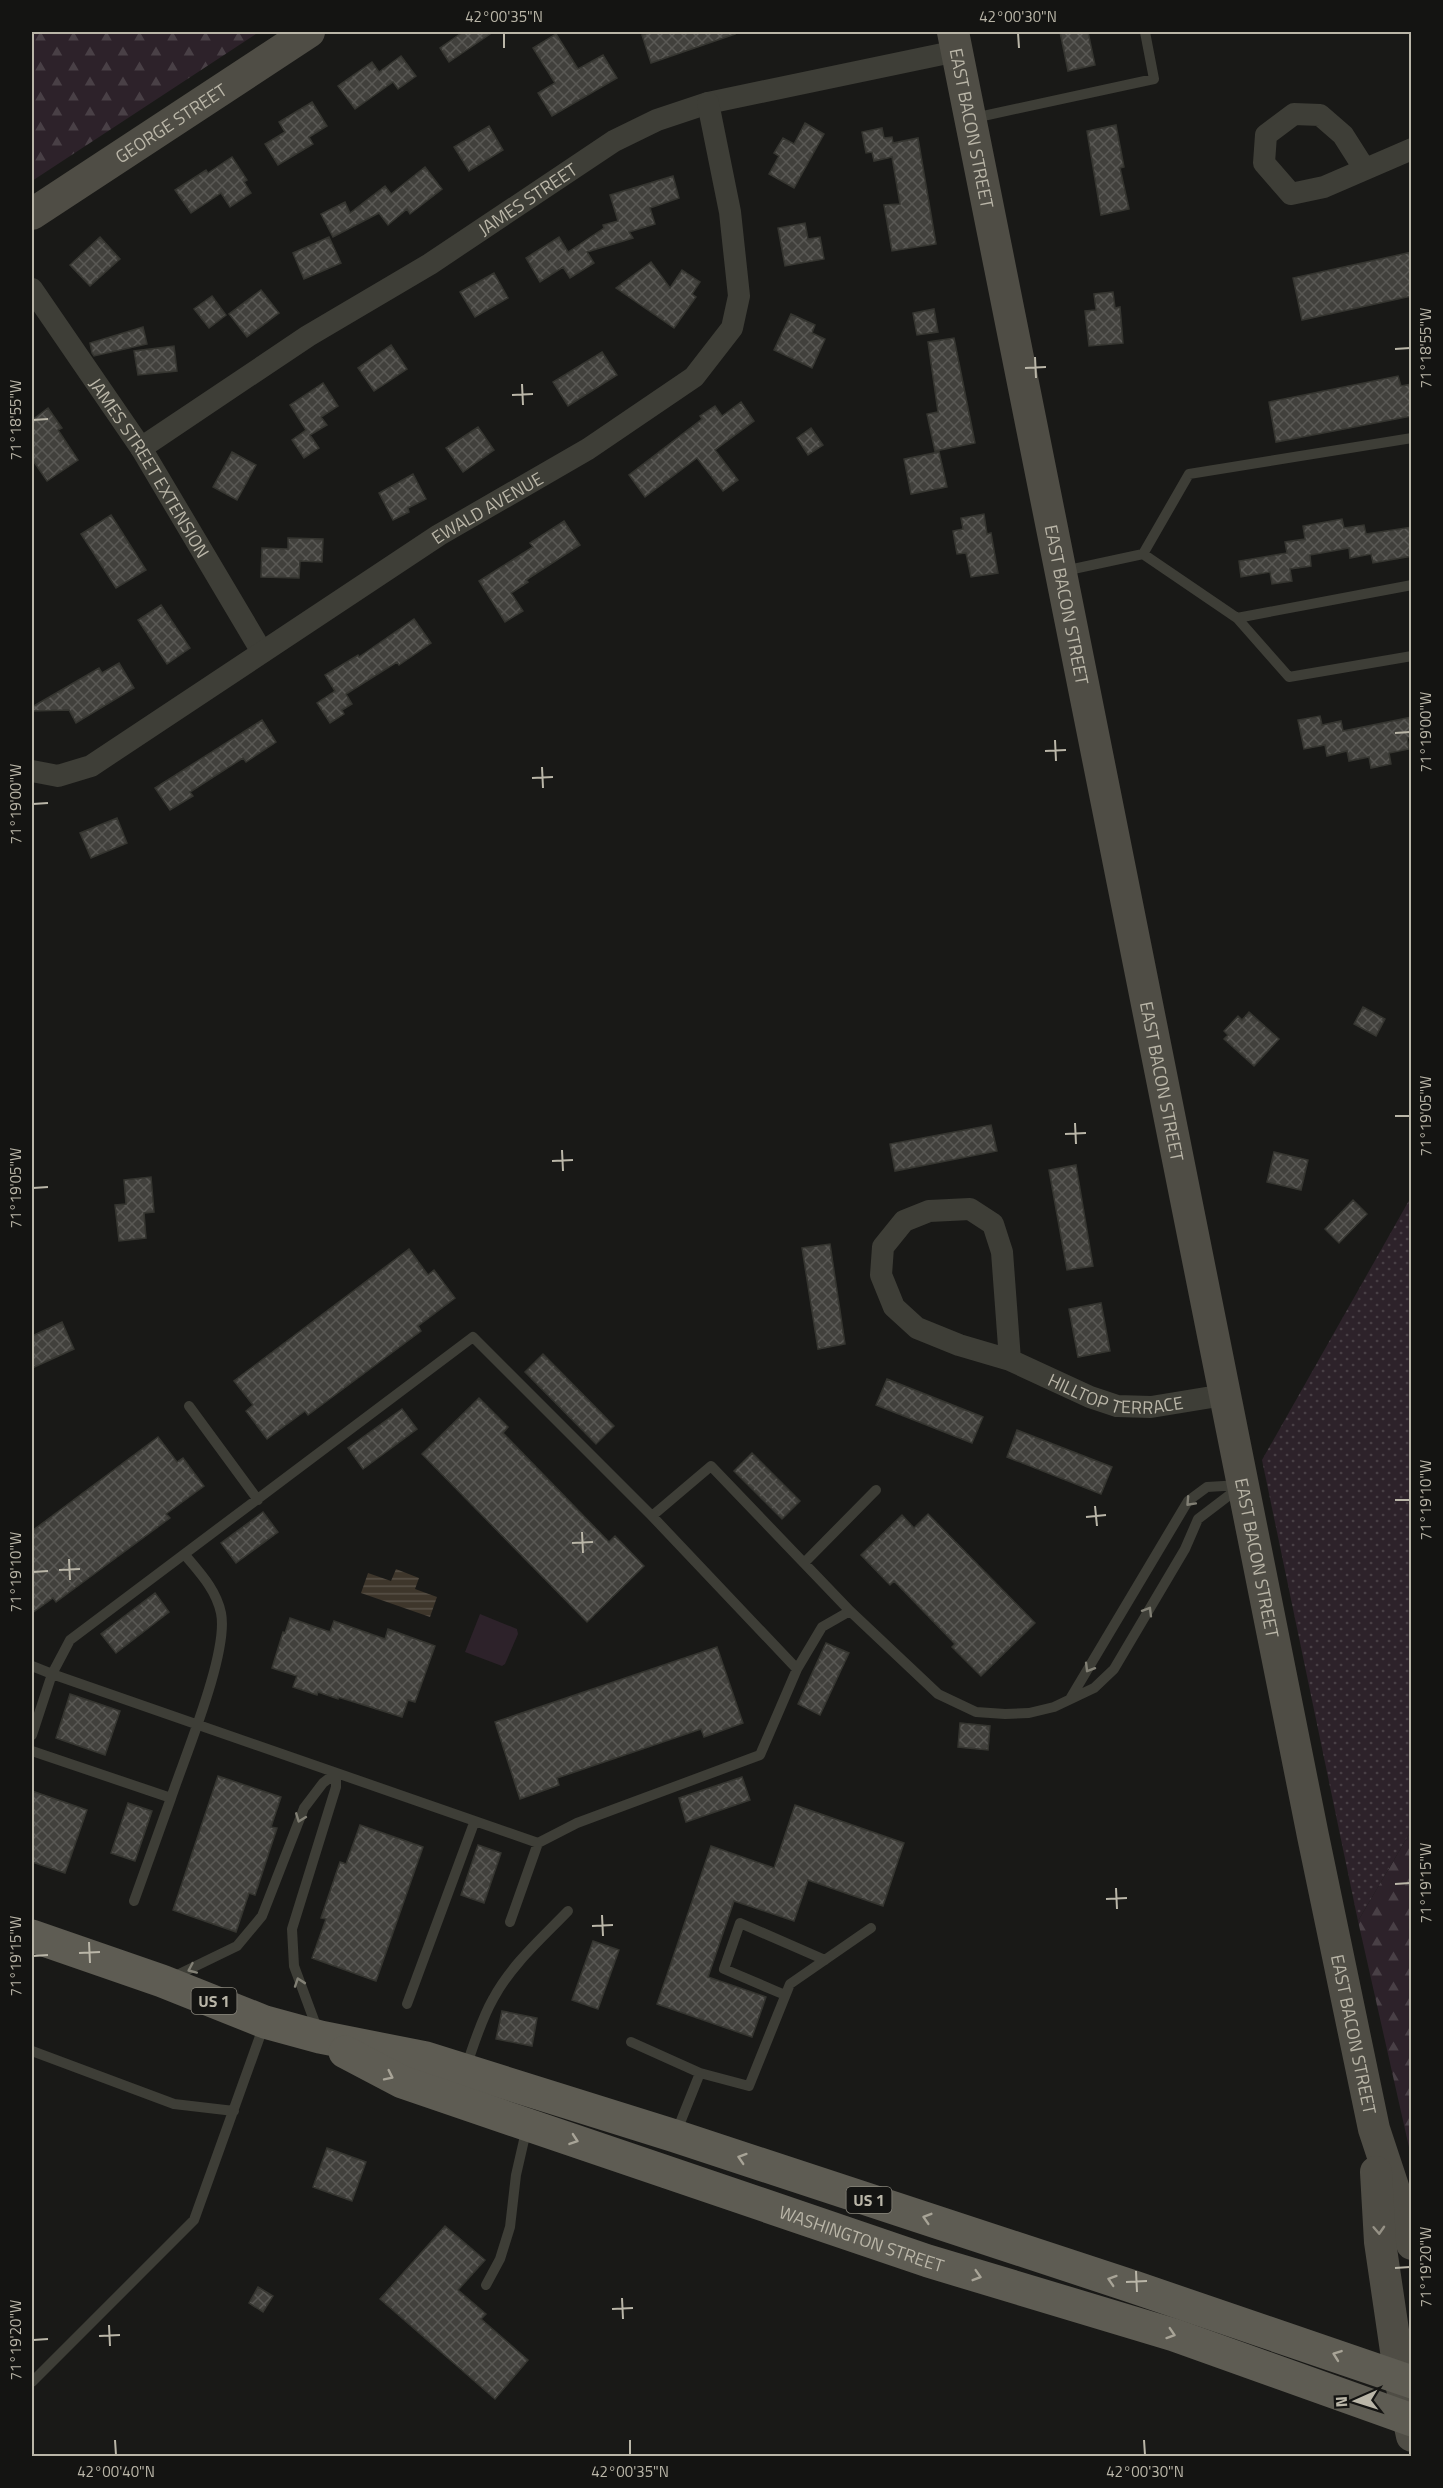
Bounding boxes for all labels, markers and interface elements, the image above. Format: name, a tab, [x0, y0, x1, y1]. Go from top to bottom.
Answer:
text: 42°00'35"N	[465, 5, 543, 28]
text: 42°00'30"N	[979, 5, 1057, 28]
street label: EAST BACON STREET	[943, 46, 1001, 211]
street label: GEORGE STREET	[110, 76, 232, 169]
street label: JAMES STREET	[472, 156, 583, 242]
text: 71°18'55"W	[1414, 308, 1437, 388]
street label: JAMES STREET EXTENSION	[83, 372, 217, 563]
text: 71°18'55"W	[4, 380, 27, 460]
street label: EWALD AVENUE	[426, 464, 548, 550]
street label: EAST BACON STREET	[1038, 522, 1097, 688]
text: 71°19'00"W	[1414, 692, 1437, 772]
text: 71°19'00"W	[4, 764, 27, 844]
street label: EAST BACON STREET	[1133, 999, 1192, 1164]
text: 71°19'05"W	[1414, 1076, 1437, 1156]
text: 71°19'05"W	[4, 1148, 27, 1228]
street label: HILLTOP TERRACE	[1044, 1366, 1185, 1421]
text: 71°19'10"W	[1414, 1460, 1437, 1540]
street label: EAST BACON STREET	[1228, 1476, 1287, 1641]
one-way arrow	[1186, 1495, 1197, 1505]
text: 71°19'10"W	[4, 1532, 27, 1612]
one-way arrow	[1141, 1607, 1153, 1617]
one-way arrow	[1084, 1662, 1096, 1672]
one-way arrow	[295, 1812, 307, 1823]
text: 71°19'15"W	[1414, 1843, 1437, 1923]
text: 71°19'15"W	[4, 1916, 27, 1996]
street label: EAST BACON STREET	[1324, 1952, 1384, 2117]
one-way arrow	[187, 1962, 198, 1974]
one-way arrow	[294, 1977, 307, 1988]
road number: US 1	[192, 1988, 236, 2014]
one-way arrow	[383, 2068, 394, 2080]
one-way arrow	[568, 2132, 579, 2145]
one-way arrow	[737, 2153, 748, 2165]
road number: US 1	[846, 2187, 892, 2213]
street label: WASHINGTON STREET	[776, 2198, 948, 2279]
one-way arrow	[922, 2213, 933, 2225]
one-way arrow	[1373, 2225, 1386, 2234]
text: 71°19'20"W	[1414, 2227, 1437, 2307]
one-way arrow	[971, 2269, 982, 2281]
one-way arrow	[1107, 2274, 1118, 2287]
text: 71°19'20"W	[4, 2300, 27, 2380]
one-way arrow	[1165, 2327, 1176, 2339]
one-way arrow	[1332, 2350, 1343, 2363]
north arrow	[1326, 2371, 1386, 2431]
text: N	[1329, 2396, 1353, 2408]
text: 42°00'40"N	[77, 2460, 155, 2483]
text: 42°00'35"N	[591, 2460, 669, 2483]
text: 42°00'30"N	[1106, 2460, 1184, 2483]

